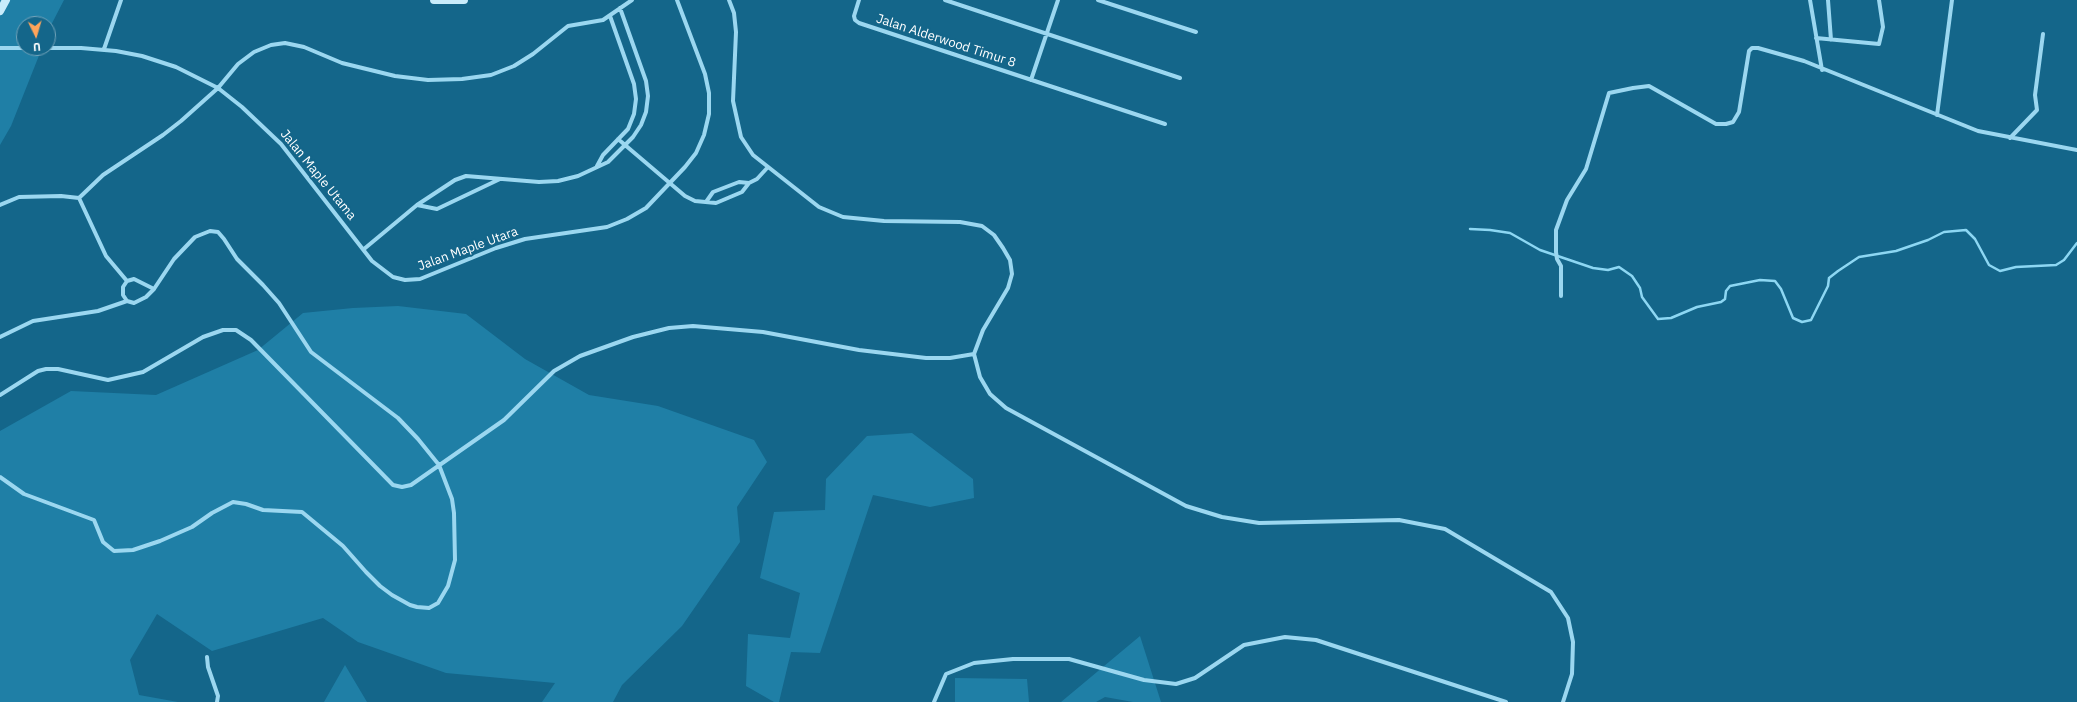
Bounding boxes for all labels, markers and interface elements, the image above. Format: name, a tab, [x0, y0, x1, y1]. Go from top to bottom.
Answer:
street label: Jalan Alderwood Timur 8	[874, 11, 1018, 71]
north arrow	[16, 16, 56, 56]
text: U	[33, 40, 41, 54]
street label: Jalan Maple Utama	[277, 127, 359, 223]
street label: Jalan Maple Utara	[416, 224, 520, 274]

